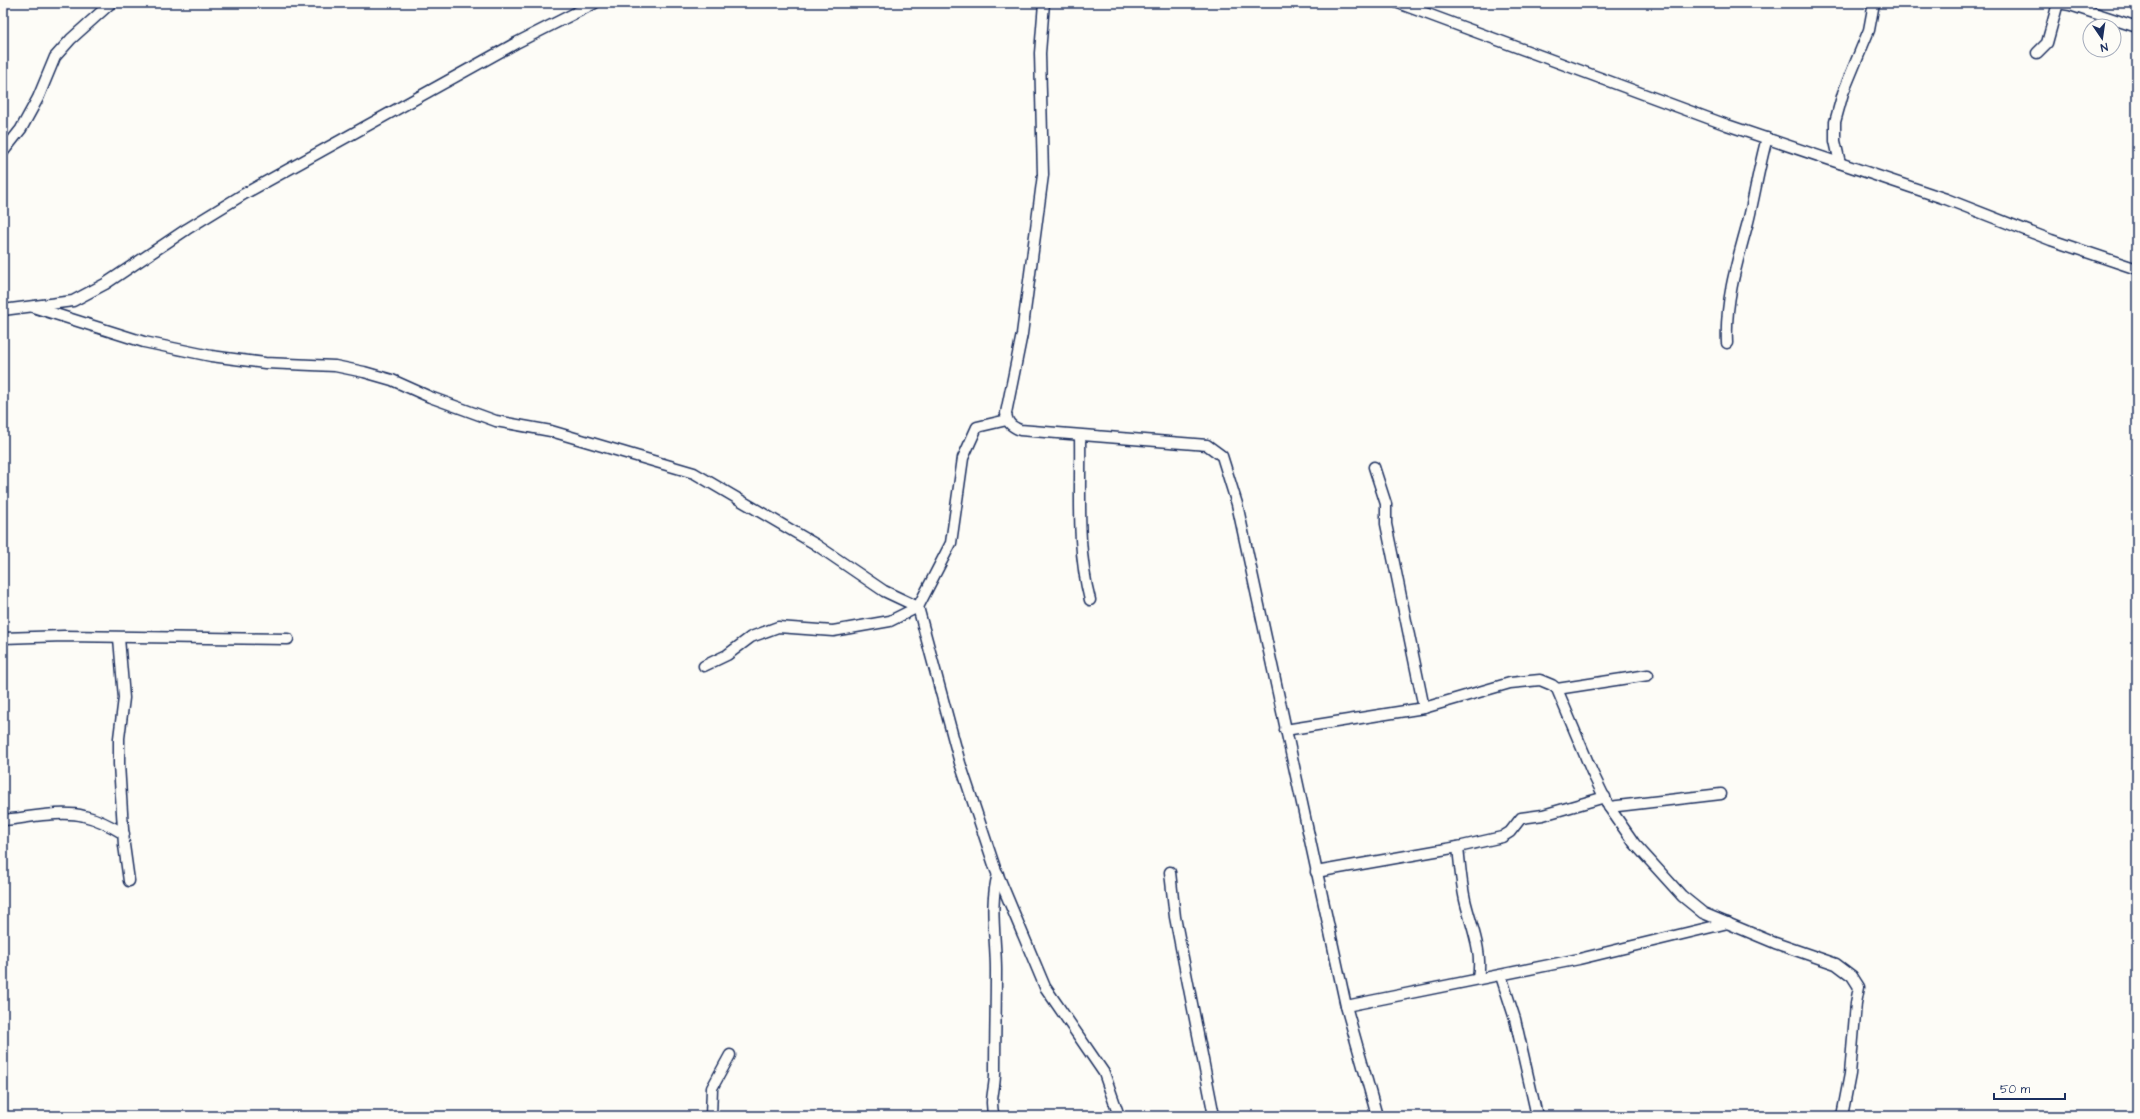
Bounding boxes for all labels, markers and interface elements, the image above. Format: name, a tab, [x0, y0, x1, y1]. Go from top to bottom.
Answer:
north arrow	[2082, 18, 2122, 58]
text: N	[2099, 39, 2109, 55]
scale bar	[1994, 1075, 2065, 1101]
text: 50 m	[2000, 1081, 2031, 1098]

